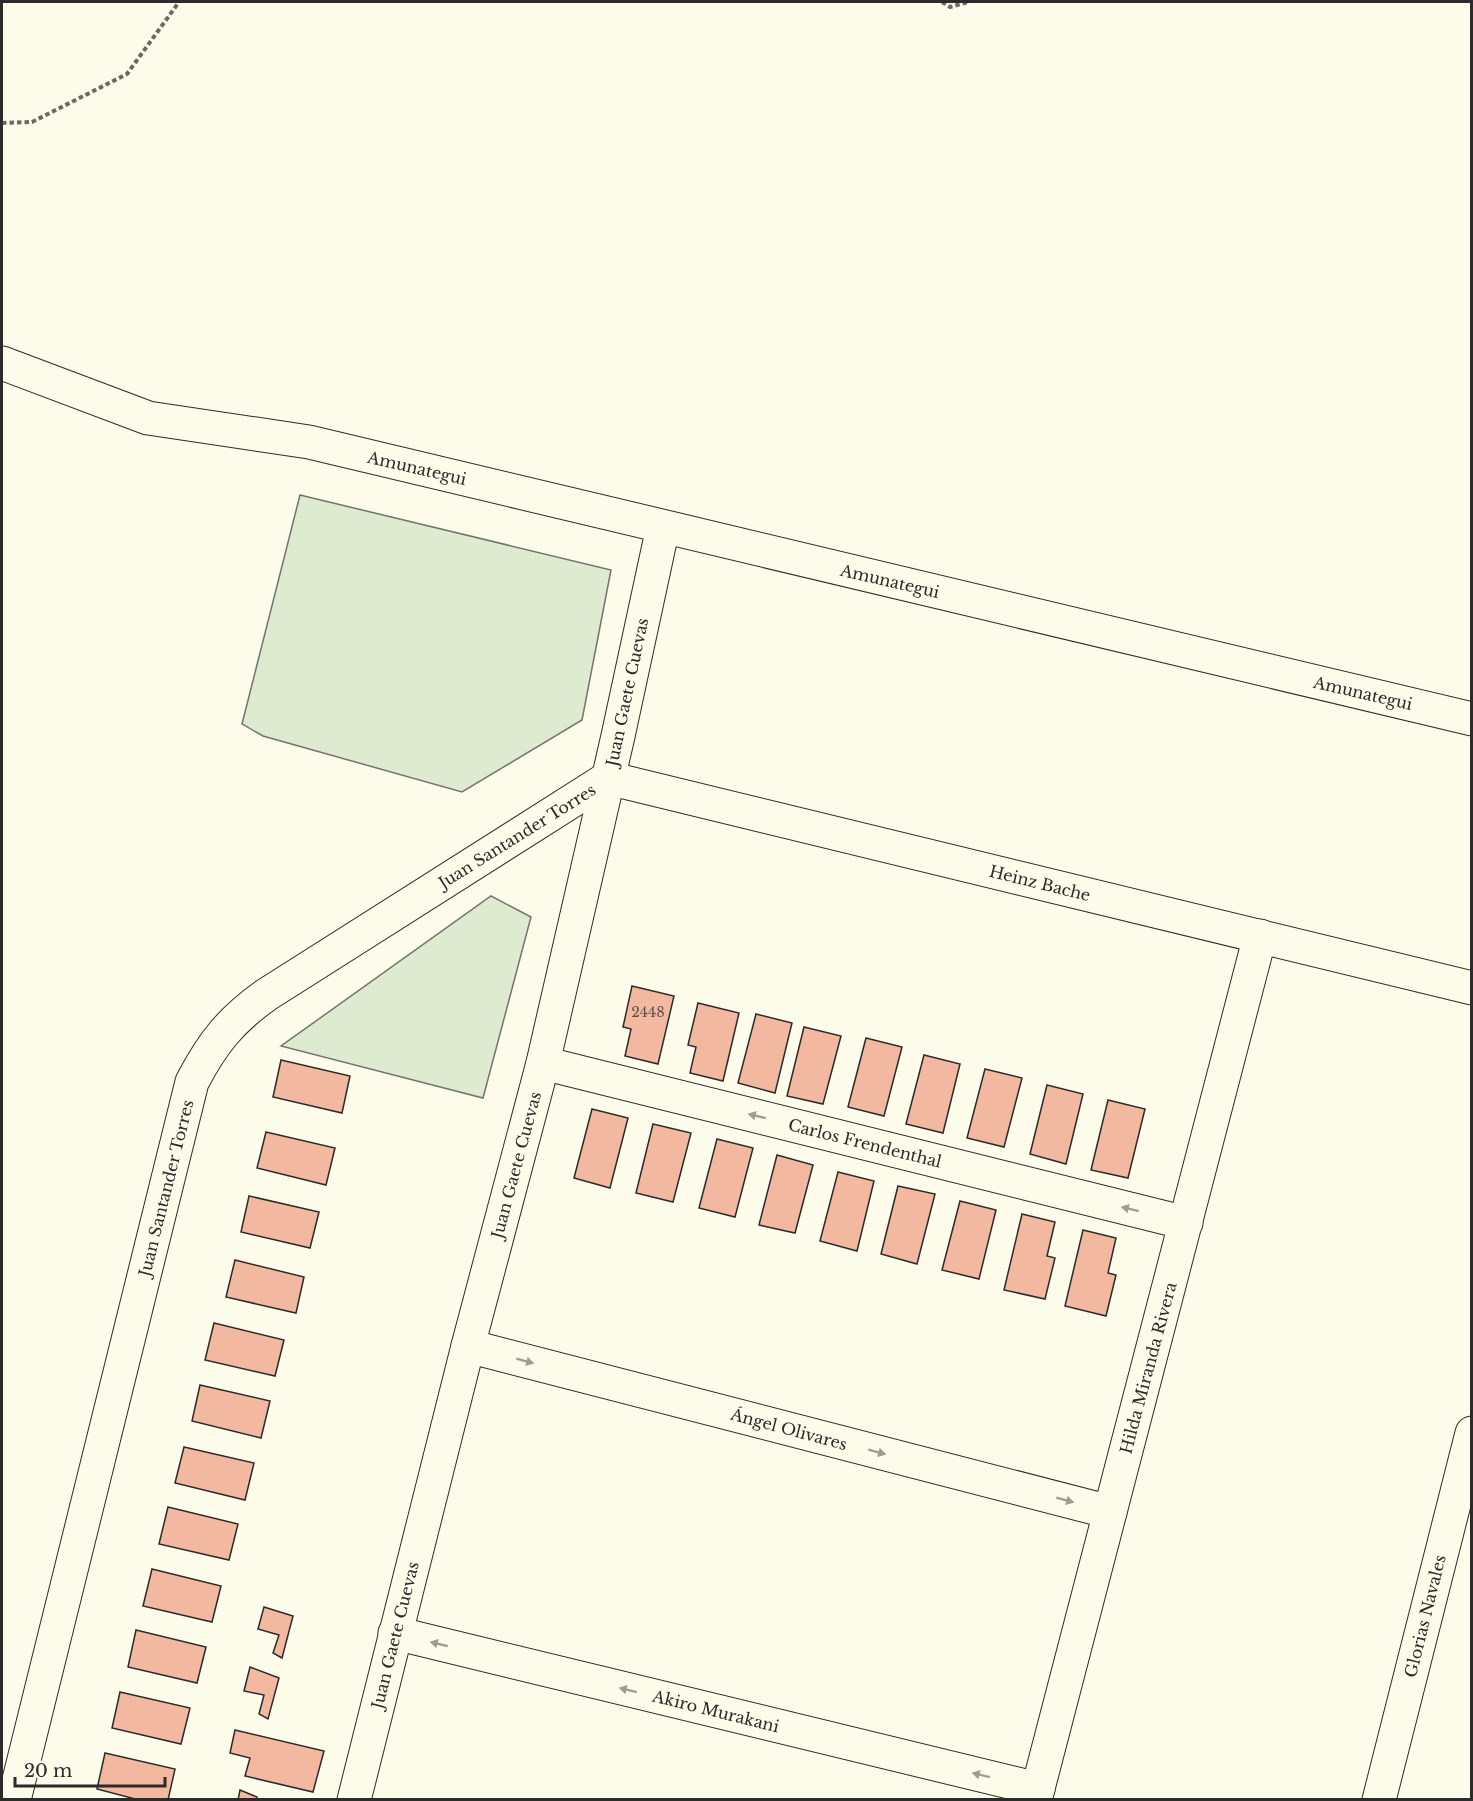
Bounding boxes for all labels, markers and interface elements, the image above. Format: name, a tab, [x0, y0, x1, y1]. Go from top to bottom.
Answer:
street label: Amunategui	[365, 447, 469, 489]
street label: Amunategui	[838, 560, 942, 602]
street label: Juan Gaete Cuevas	[601, 616, 652, 770]
street label: Amunategui	[1311, 672, 1415, 714]
street label: Juan Santander Torres	[433, 779, 599, 894]
street label: Heinz Bache	[987, 861, 1093, 905]
house number: 2448	[631, 1003, 665, 1021]
street label: Juan Gaete Cuevas	[486, 1089, 545, 1243]
street label: Juan Santander Torres	[134, 1097, 198, 1280]
one-way arrow	[748, 1111, 766, 1121]
street label: Carlos Frendenthal	[786, 1114, 944, 1172]
one-way arrow	[1120, 1203, 1139, 1213]
street label: Hilda Miranda Rivera	[1115, 1280, 1181, 1456]
one-way arrow	[516, 1356, 534, 1366]
street label: Ángel Olivares	[728, 1404, 849, 1454]
one-way arrow	[867, 1447, 886, 1457]
one-way arrow	[1056, 1496, 1074, 1506]
street label: Glorias Navales	[1400, 1553, 1450, 1679]
street label: Juan Gaete Cuevas	[367, 1559, 423, 1713]
one-way arrow	[430, 1639, 448, 1649]
one-way arrow	[619, 1684, 637, 1694]
street label: Akiro Murakani	[650, 1685, 782, 1737]
scale bar	[15, 1750, 165, 1788]
text: 20 m	[24, 1760, 72, 1782]
one-way arrow	[972, 1770, 990, 1780]

